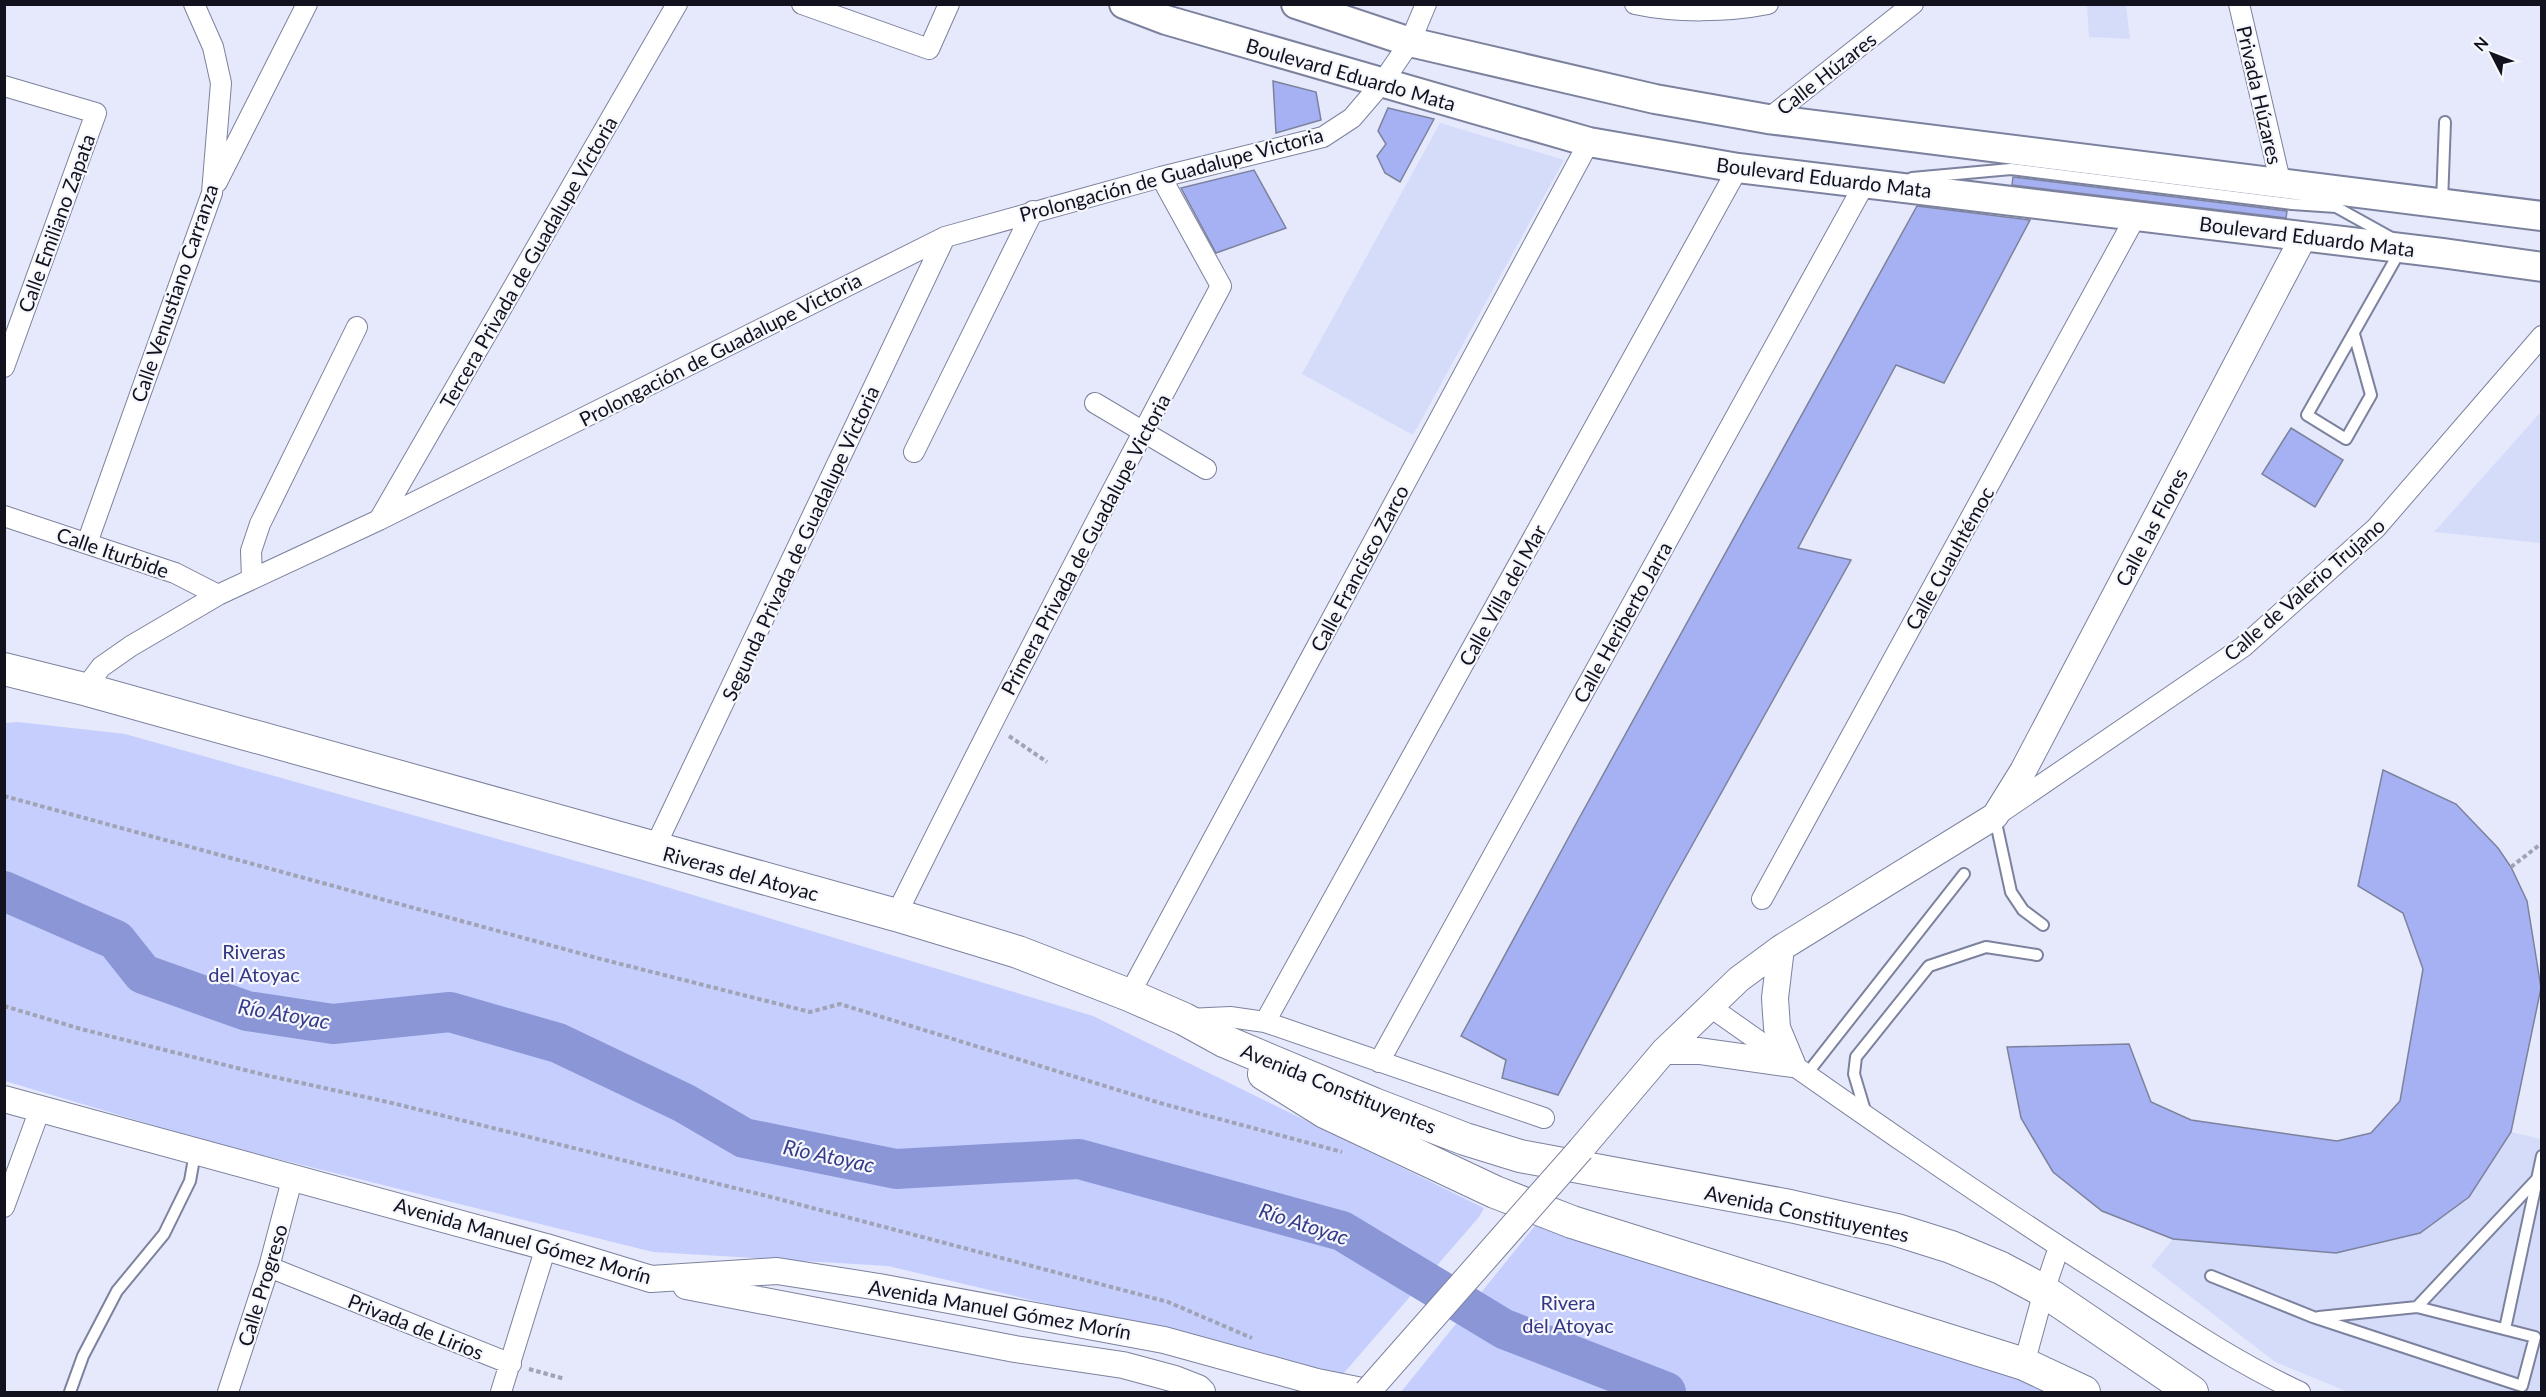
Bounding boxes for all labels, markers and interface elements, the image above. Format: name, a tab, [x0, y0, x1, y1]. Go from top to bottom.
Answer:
street label: Privada Húzares	[2232, 23, 2288, 167]
north arrow	[2462, 24, 2522, 84]
street label: Calle Húzares	[1771, 27, 1881, 119]
street label: Boulevard Eduardo Mata	[1244, 33, 1458, 115]
text: N	[2469, 33, 2492, 55]
street label: Tercera Privada de Guadalupe Victoria	[434, 112, 622, 412]
street label: Prolongación de Guadalupe Victoria	[1016, 122, 1326, 226]
street label: Calle Emiliano Zapata	[13, 131, 99, 315]
street label: Boulevard Eduardo Mata	[1715, 152, 1933, 202]
street label: Calle Venustiano Carranza	[125, 181, 223, 405]
street label: Boulevard Eduardo Mata	[2198, 211, 2416, 261]
street label: Prolongación de Guadalupe Victoria	[575, 267, 865, 431]
street label: Segunda Privada de Guadalupe Victoria	[716, 382, 884, 704]
street label: Primera Privada de Guadalupe Victoria	[995, 389, 1175, 699]
street label: Calle las Flores	[2110, 464, 2192, 590]
street label: Calle Francisco Zarco	[1305, 481, 1413, 655]
street label: Calle Cuauhtémoc	[1900, 482, 1998, 634]
street label: Calle de Valerio Trujano	[2219, 513, 2389, 665]
street label: Calle Villa del Mar	[1453, 520, 1551, 670]
street label: Calle Iturbide	[54, 522, 172, 582]
street label: Calle Heriberto Jarra	[1568, 537, 1676, 707]
street label: Riveras del Atoyac	[660, 841, 822, 905]
park label: Riveras del Atoyac	[208, 939, 300, 986]
water label: Río Atoyac	[236, 993, 332, 1033]
street label: Avenida Constituyentes	[1238, 1038, 1440, 1138]
water label: Río Atoyac	[781, 1133, 877, 1177]
street label: Avenida Constituyentes	[1703, 1180, 1911, 1246]
street label: Avenida Manuel Gómez Morín	[392, 1192, 654, 1288]
water label: Río Atoyac	[1256, 1197, 1352, 1249]
street label: Calle Progreso	[232, 1221, 292, 1349]
street label: Avenida Manuel Gómez Morín	[867, 1274, 1133, 1344]
street label: Privada de Lirios	[345, 1288, 487, 1364]
park label: Rivera del Atoyac	[1522, 1290, 1614, 1337]

